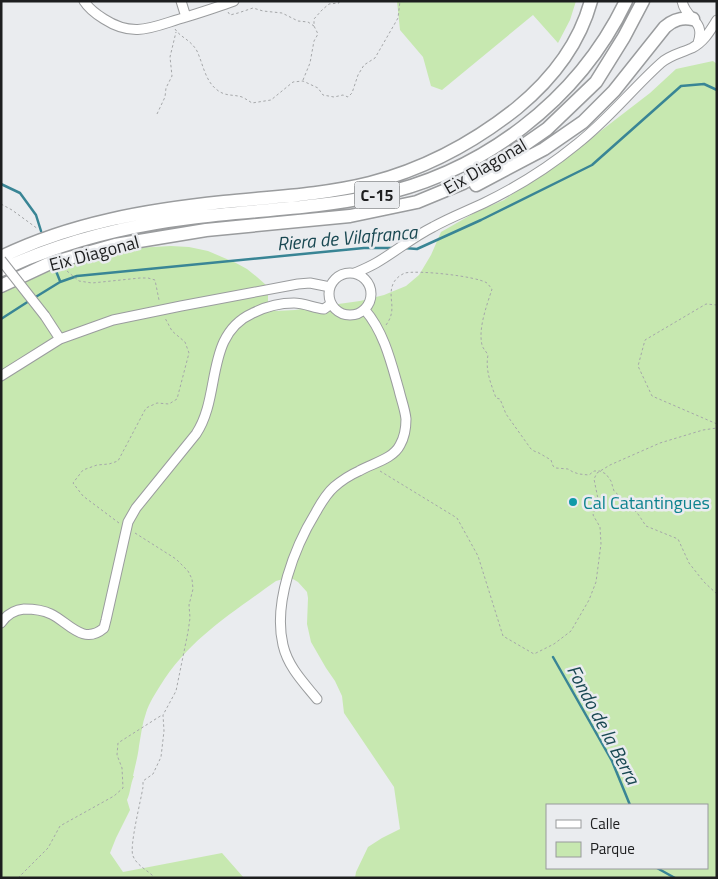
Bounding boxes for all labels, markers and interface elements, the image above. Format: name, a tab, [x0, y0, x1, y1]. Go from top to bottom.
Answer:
street label: Eix Diagonal	[438, 131, 532, 201]
road number: C-15	[354, 182, 400, 208]
water label: Riera de Vilafranca	[276, 216, 420, 258]
street label: Eix Diagonal	[46, 228, 142, 278]
place label: Cal Catantingues	[583, 489, 710, 516]
marker: Cal Catantingues	[567, 496, 579, 508]
water label: Fondo de la Berra	[560, 659, 649, 790]
legend	[546, 804, 708, 869]
text: Calle	[590, 812, 620, 835]
text: Parque	[590, 837, 635, 860]

